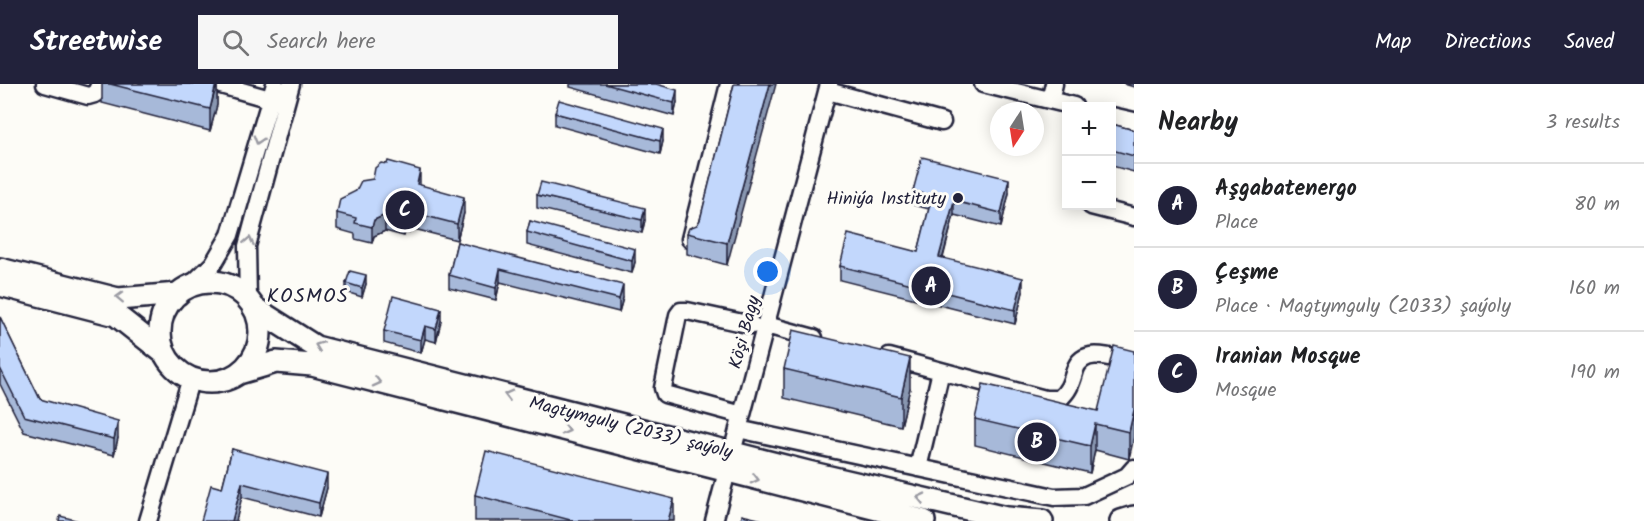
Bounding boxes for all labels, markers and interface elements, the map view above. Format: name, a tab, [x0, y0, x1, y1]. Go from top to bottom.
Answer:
search box	[198, 15, 618, 69]
text: Streetwise	[30, 20, 162, 65]
text: Search here	[267, 25, 376, 60]
icon: search	[219, 26, 252, 59]
text: Map	[1375, 26, 1411, 59]
text: Directions	[1444, 26, 1531, 59]
text: Saved	[1564, 26, 1614, 59]
north arrow	[990, 102, 1044, 156]
map controls	[1062, 102, 1116, 210]
button: +	[1062, 102, 1116, 156]
text: Nearby	[1158, 102, 1238, 144]
text: 3 results	[1546, 107, 1620, 139]
one-way arrow	[253, 134, 265, 145]
button: −	[1062, 156, 1116, 210]
text: Aşgabatenergo	[1215, 172, 1357, 207]
place label: Hiniýa Instituty	[827, 185, 947, 214]
pin: C	[386, 188, 424, 232]
text: A	[1171, 189, 1184, 221]
text: 80 m	[1574, 189, 1620, 221]
marker: Hiniýa Instituty	[951, 191, 965, 205]
text: Place	[1215, 207, 1258, 239]
one-way arrow	[242, 237, 255, 247]
text: Çeşme	[1215, 256, 1279, 291]
your location	[753, 257, 782, 286]
pin: A	[912, 264, 950, 308]
text: B	[1171, 273, 1184, 305]
text: 160 m	[1569, 273, 1620, 305]
district label: KOSMOS	[267, 281, 349, 313]
one-way arrow	[115, 291, 124, 304]
text: Place · Magtymguly (2033) şaýoly	[1215, 291, 1511, 323]
street label: Köşi Bagy	[722, 292, 769, 372]
text: Iranian Mosque	[1215, 340, 1361, 375]
one-way arrow	[315, 341, 325, 354]
text: C	[1171, 357, 1184, 389]
text: 190 m	[1570, 357, 1620, 389]
one-way arrow	[372, 374, 382, 387]
text: Mosque	[1215, 375, 1276, 407]
street label: Magtymguly (2033) şaýoly	[526, 389, 736, 468]
one-way arrow	[503, 390, 513, 403]
pin: B	[1018, 420, 1056, 464]
one-way arrow	[561, 423, 571, 436]
one-way arrow	[750, 471, 760, 484]
one-way arrow	[916, 493, 926, 506]

